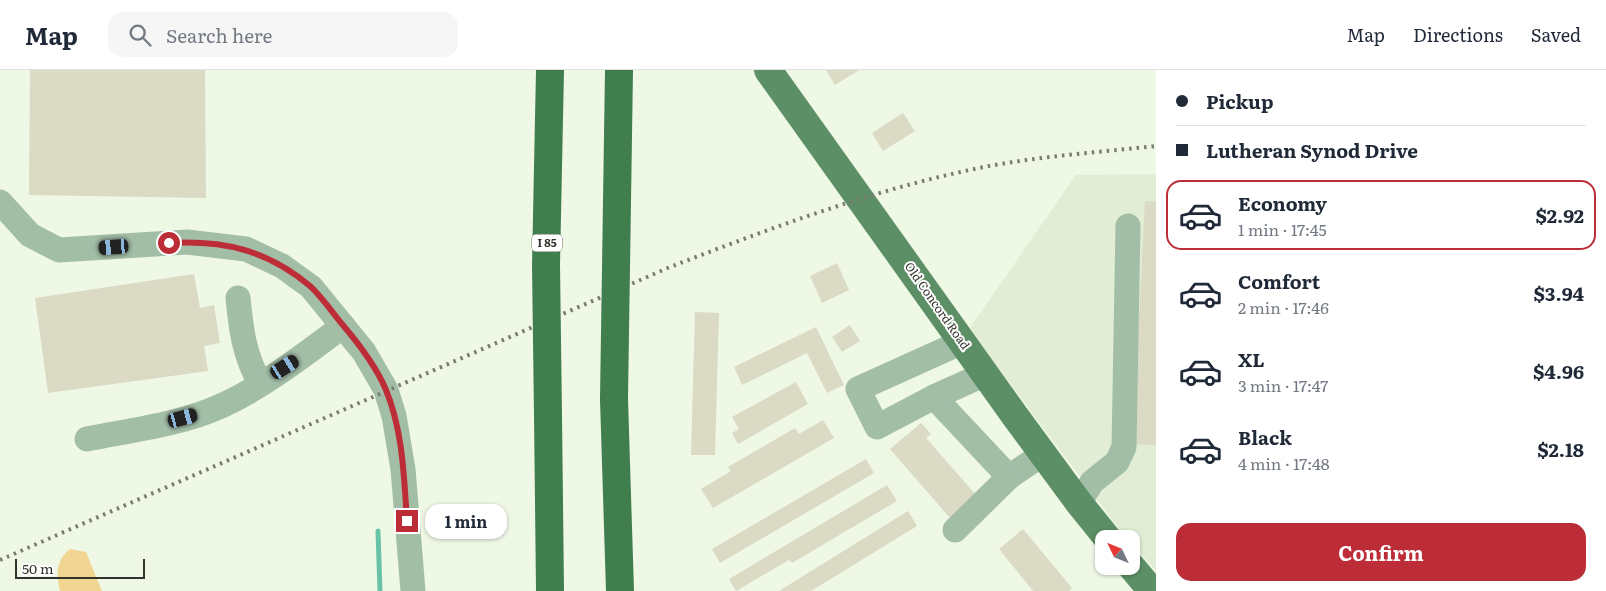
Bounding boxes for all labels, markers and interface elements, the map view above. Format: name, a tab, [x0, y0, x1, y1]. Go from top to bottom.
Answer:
search box	[108, 12, 458, 57]
text: Map	[25, 17, 78, 52]
icon: search	[126, 21, 154, 49]
text: Search here	[166, 21, 272, 49]
text: Map	[1347, 21, 1385, 48]
text: Directions	[1413, 21, 1503, 48]
text: Saved	[1531, 21, 1581, 48]
text: Pickup	[1206, 87, 1274, 115]
text: Lutheran Synod Drive	[1206, 136, 1418, 164]
text: Economy	[1238, 189, 1327, 217]
icon: car	[1178, 193, 1223, 238]
text: $2.92	[1535, 201, 1584, 229]
text: 1 min · 17:45	[1238, 217, 1327, 241]
route start	[158, 232, 180, 254]
road number: I 85	[532, 234, 562, 252]
car	[98, 238, 129, 256]
street label: Old Concord Road	[901, 258, 975, 353]
text: Comfort	[1238, 267, 1320, 295]
icon: car	[1178, 271, 1223, 316]
text: $3.94	[1534, 279, 1584, 307]
text: 2 min · 17:46	[1238, 295, 1329, 319]
text: XL	[1238, 345, 1265, 373]
icon: car	[1178, 349, 1223, 394]
car	[268, 353, 301, 381]
text: $4.96	[1533, 357, 1584, 385]
text: 3 min · 17:47	[1238, 373, 1328, 397]
car	[166, 407, 199, 429]
text: Black	[1238, 423, 1292, 451]
icon: car	[1178, 427, 1223, 472]
text: $2.18	[1537, 435, 1584, 463]
text: 4 min · 17:48	[1238, 451, 1330, 475]
callout: 1 min	[424, 504, 507, 538]
text: 1 min	[445, 509, 487, 533]
route end	[396, 510, 418, 532]
button: Confirm	[1176, 523, 1586, 581]
north arrow	[1095, 530, 1140, 575]
map controls	[1095, 530, 1140, 575]
scale bar	[15, 556, 145, 579]
text: 50 m	[22, 558, 54, 578]

